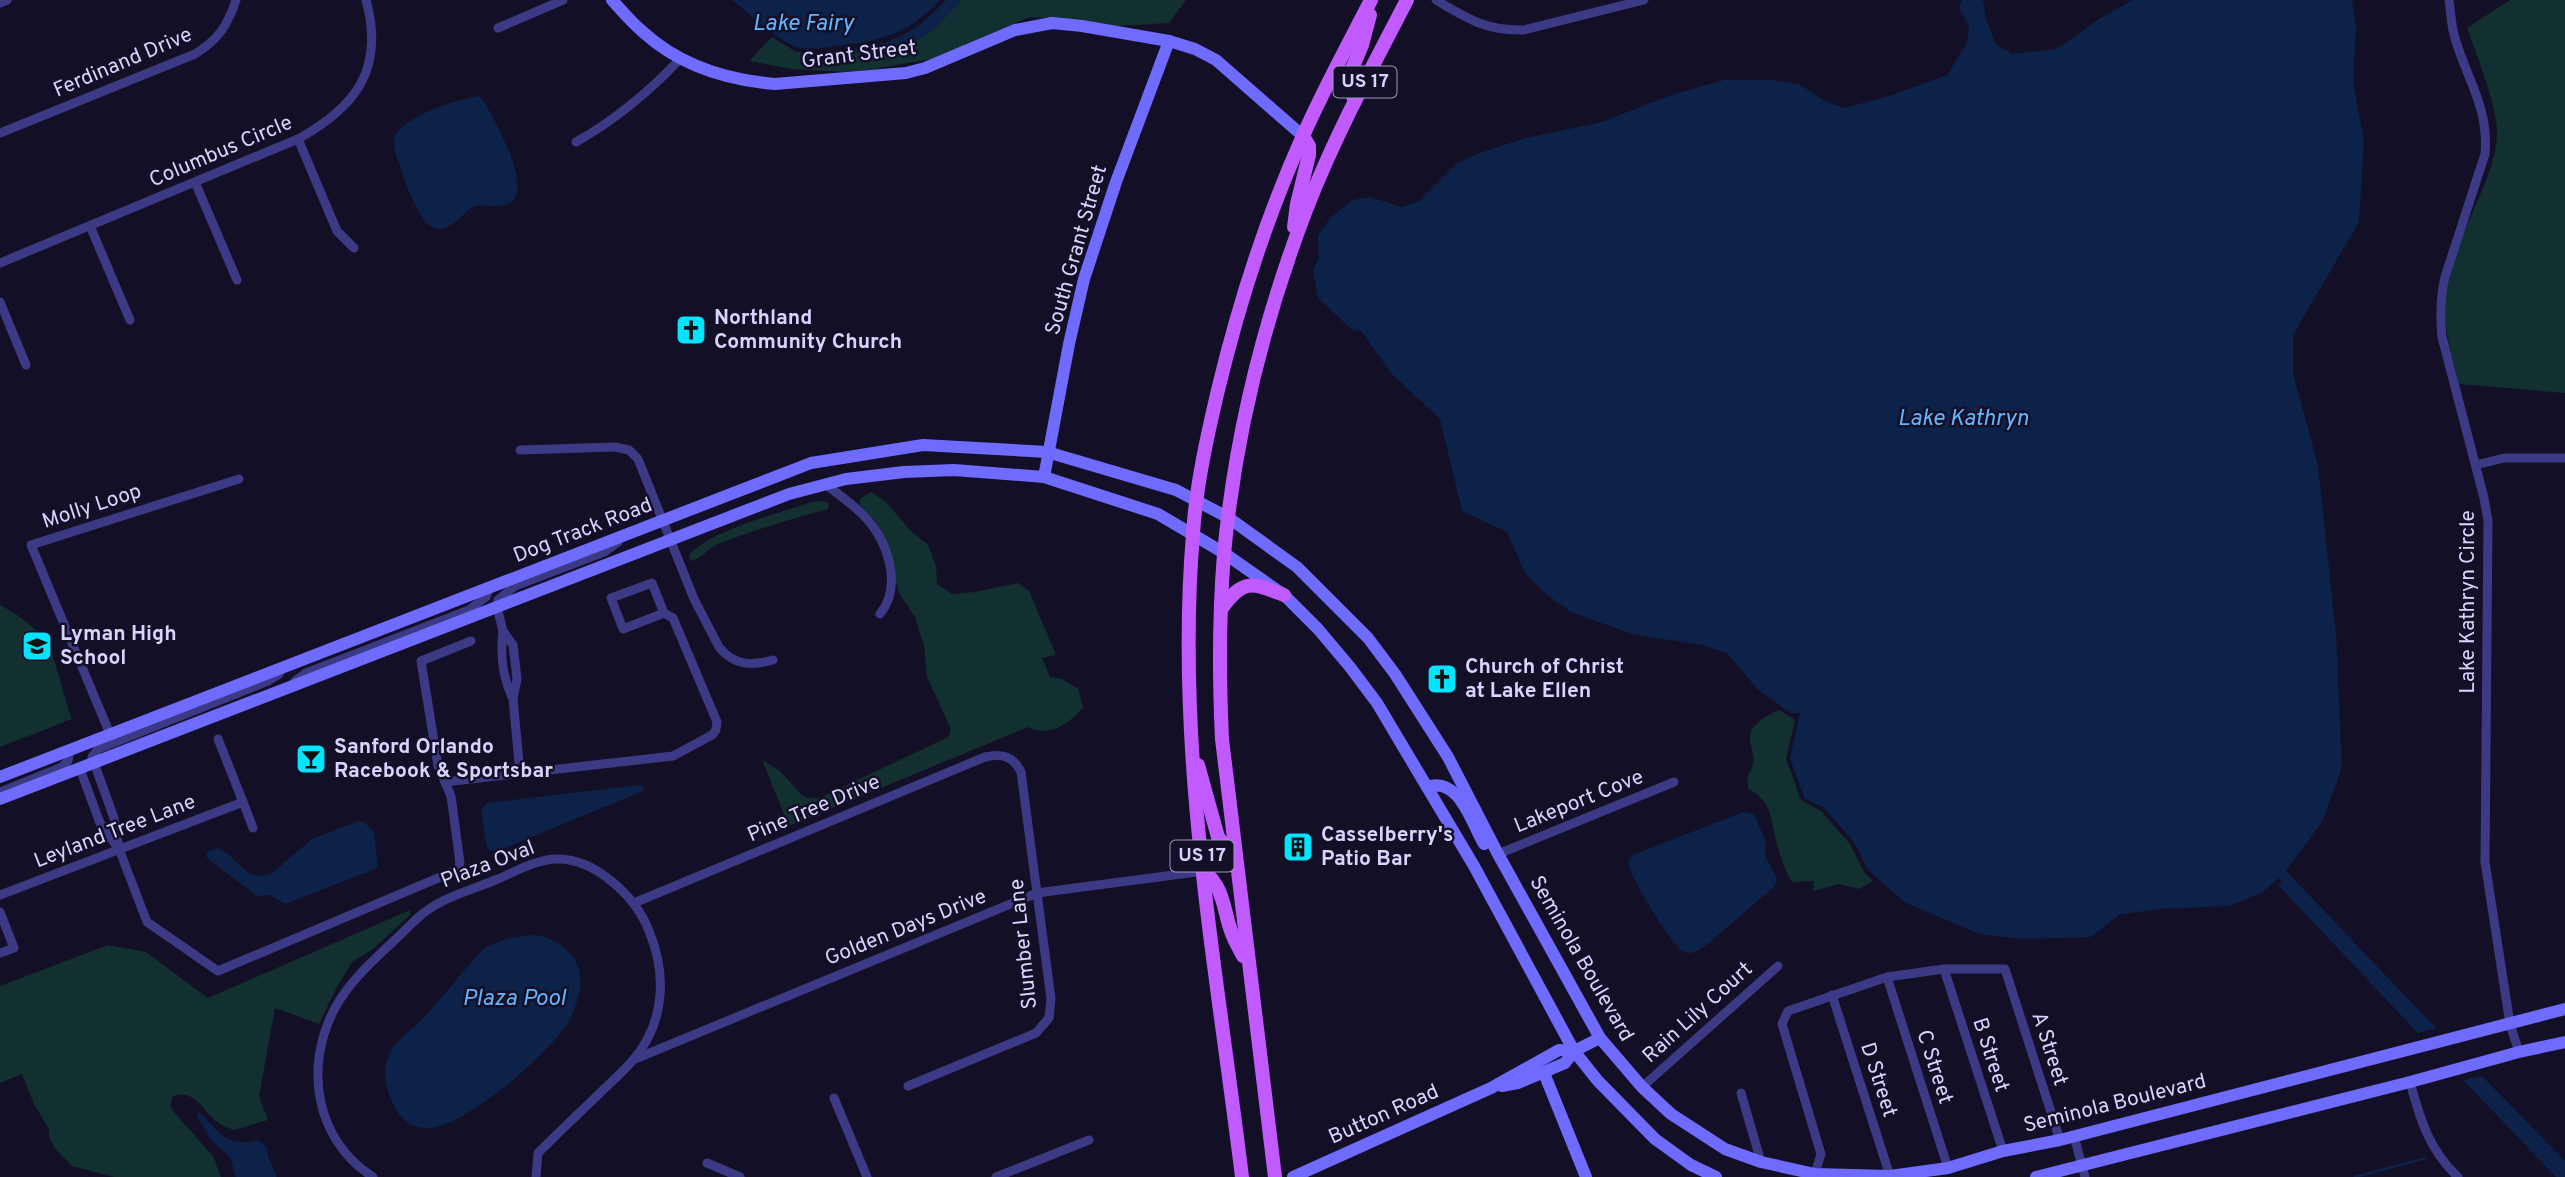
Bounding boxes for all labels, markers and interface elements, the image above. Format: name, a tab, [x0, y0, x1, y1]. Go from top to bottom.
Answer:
water label: Lake Fairy	[753, 10, 856, 39]
street label: Ferdinand Drive	[49, 22, 197, 104]
street label: Grant Street	[800, 35, 918, 75]
road number: US 17	[1334, 66, 1396, 97]
street label: Columbus Circle	[145, 110, 297, 194]
street label: South Grant Street	[1040, 162, 1114, 338]
place label: Northland Community Church	[714, 305, 902, 356]
church icon: Northland Community Church	[674, 313, 708, 347]
water label: Lake Kathryn	[1897, 405, 2029, 434]
street label: Molly Loop	[39, 478, 145, 536]
street label: Dog Track Road	[510, 492, 656, 570]
street label: Lake Kathryn Circle	[2455, 510, 2482, 694]
place label: Lyman High School	[60, 621, 177, 672]
school or university icon: Lyman High School	[20, 629, 54, 663]
place label: Church of Christ at Lake Ellen	[1465, 654, 1624, 705]
church icon: Church of Christ at Lake Ellen	[1425, 662, 1459, 696]
place label: Sanford Orlando Racebook & Sportsbar	[334, 734, 553, 785]
bar icon: Sanford Orlando Racebook & Sportsbar	[294, 742, 328, 776]
street label: Lakeport Cove	[1510, 764, 1648, 840]
street label: Pine Tree Drive	[743, 769, 885, 849]
street label: Leyland Tree Lane	[30, 789, 200, 875]
place label: Casselberry's Patio Bar	[1321, 822, 1453, 873]
building icon: Casselberry's Patio Bar	[1281, 830, 1315, 864]
street label: Plaza Oval	[437, 835, 539, 895]
road number: US 17	[1170, 841, 1234, 872]
street label: Seminola Boulevard	[1523, 871, 1639, 1047]
street label: Slumber Lane	[1004, 877, 1044, 1011]
street label: Golden Days Drive	[821, 883, 991, 973]
street label: Rain Lily Court	[1637, 956, 1759, 1070]
water label: Plaza Pool	[462, 985, 567, 1014]
street label: A Street	[2024, 1009, 2074, 1089]
street label: B Street	[1965, 1014, 2015, 1096]
street label: C Street	[1909, 1027, 1959, 1107]
street label: D Street	[1853, 1039, 1903, 1121]
street label: Seminola Boulevard	[2021, 1068, 2209, 1140]
street label: Button Road	[1325, 1079, 1443, 1151]

